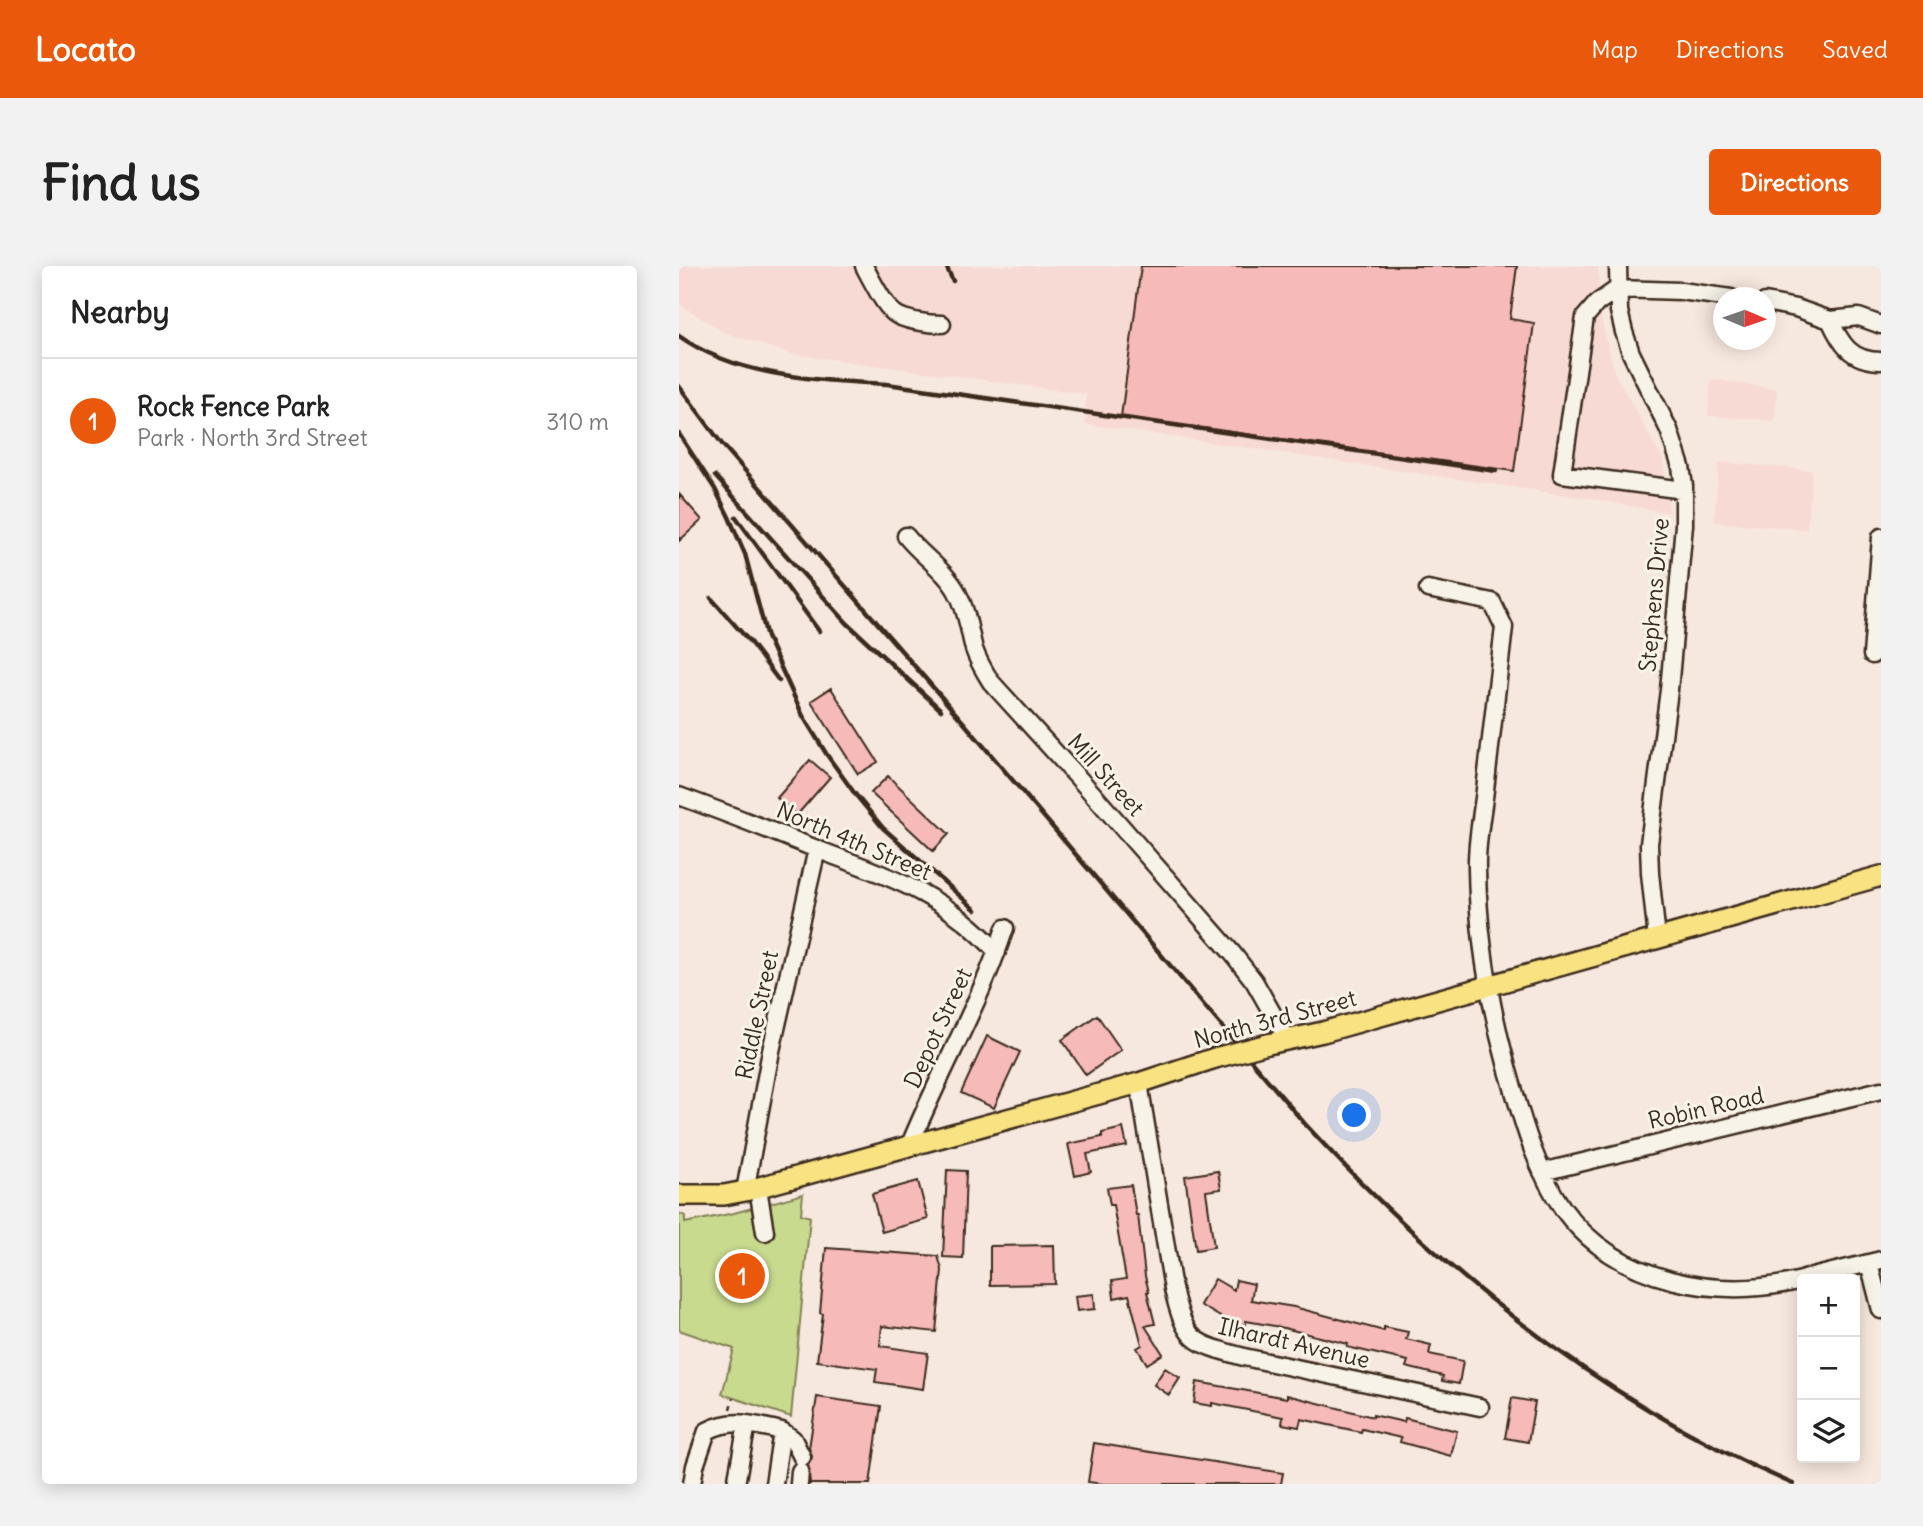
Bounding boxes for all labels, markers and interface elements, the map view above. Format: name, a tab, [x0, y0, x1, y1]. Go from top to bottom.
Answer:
text: Locato	[35, 28, 136, 70]
text: Map	[1591, 34, 1638, 64]
text: Directions	[1676, 34, 1784, 64]
text: Saved	[1822, 34, 1888, 64]
button: Directions	[1709, 149, 1881, 215]
text: Find us	[42, 152, 200, 213]
north arrow	[1713, 287, 1776, 350]
text: Nearby	[70, 293, 170, 331]
text: Rock Fence Park	[137, 390, 330, 423]
text: 1	[88, 407, 98, 436]
text: 310 m	[546, 407, 609, 436]
text: Park · North 3rd Street	[137, 423, 368, 452]
street label: Stephens Drive	[1632, 517, 1675, 673]
street label: Mill Street	[1062, 727, 1151, 822]
street label: North 4th Street	[772, 795, 936, 886]
street label: Riddle Street	[729, 947, 784, 1082]
street label: Depot Street	[897, 963, 978, 1092]
street label: North 3rd Street	[1190, 983, 1360, 1054]
street label: Robin Road	[1645, 1080, 1767, 1135]
your location	[1337, 1098, 1371, 1132]
pin: 1	[719, 1250, 765, 1302]
map controls	[1797, 1274, 1860, 1463]
button: +	[1797, 1274, 1860, 1337]
street label: Ilhardt Avenue	[1216, 1311, 1373, 1374]
button: −	[1797, 1337, 1860, 1400]
button: layers	[1797, 1400, 1860, 1463]

